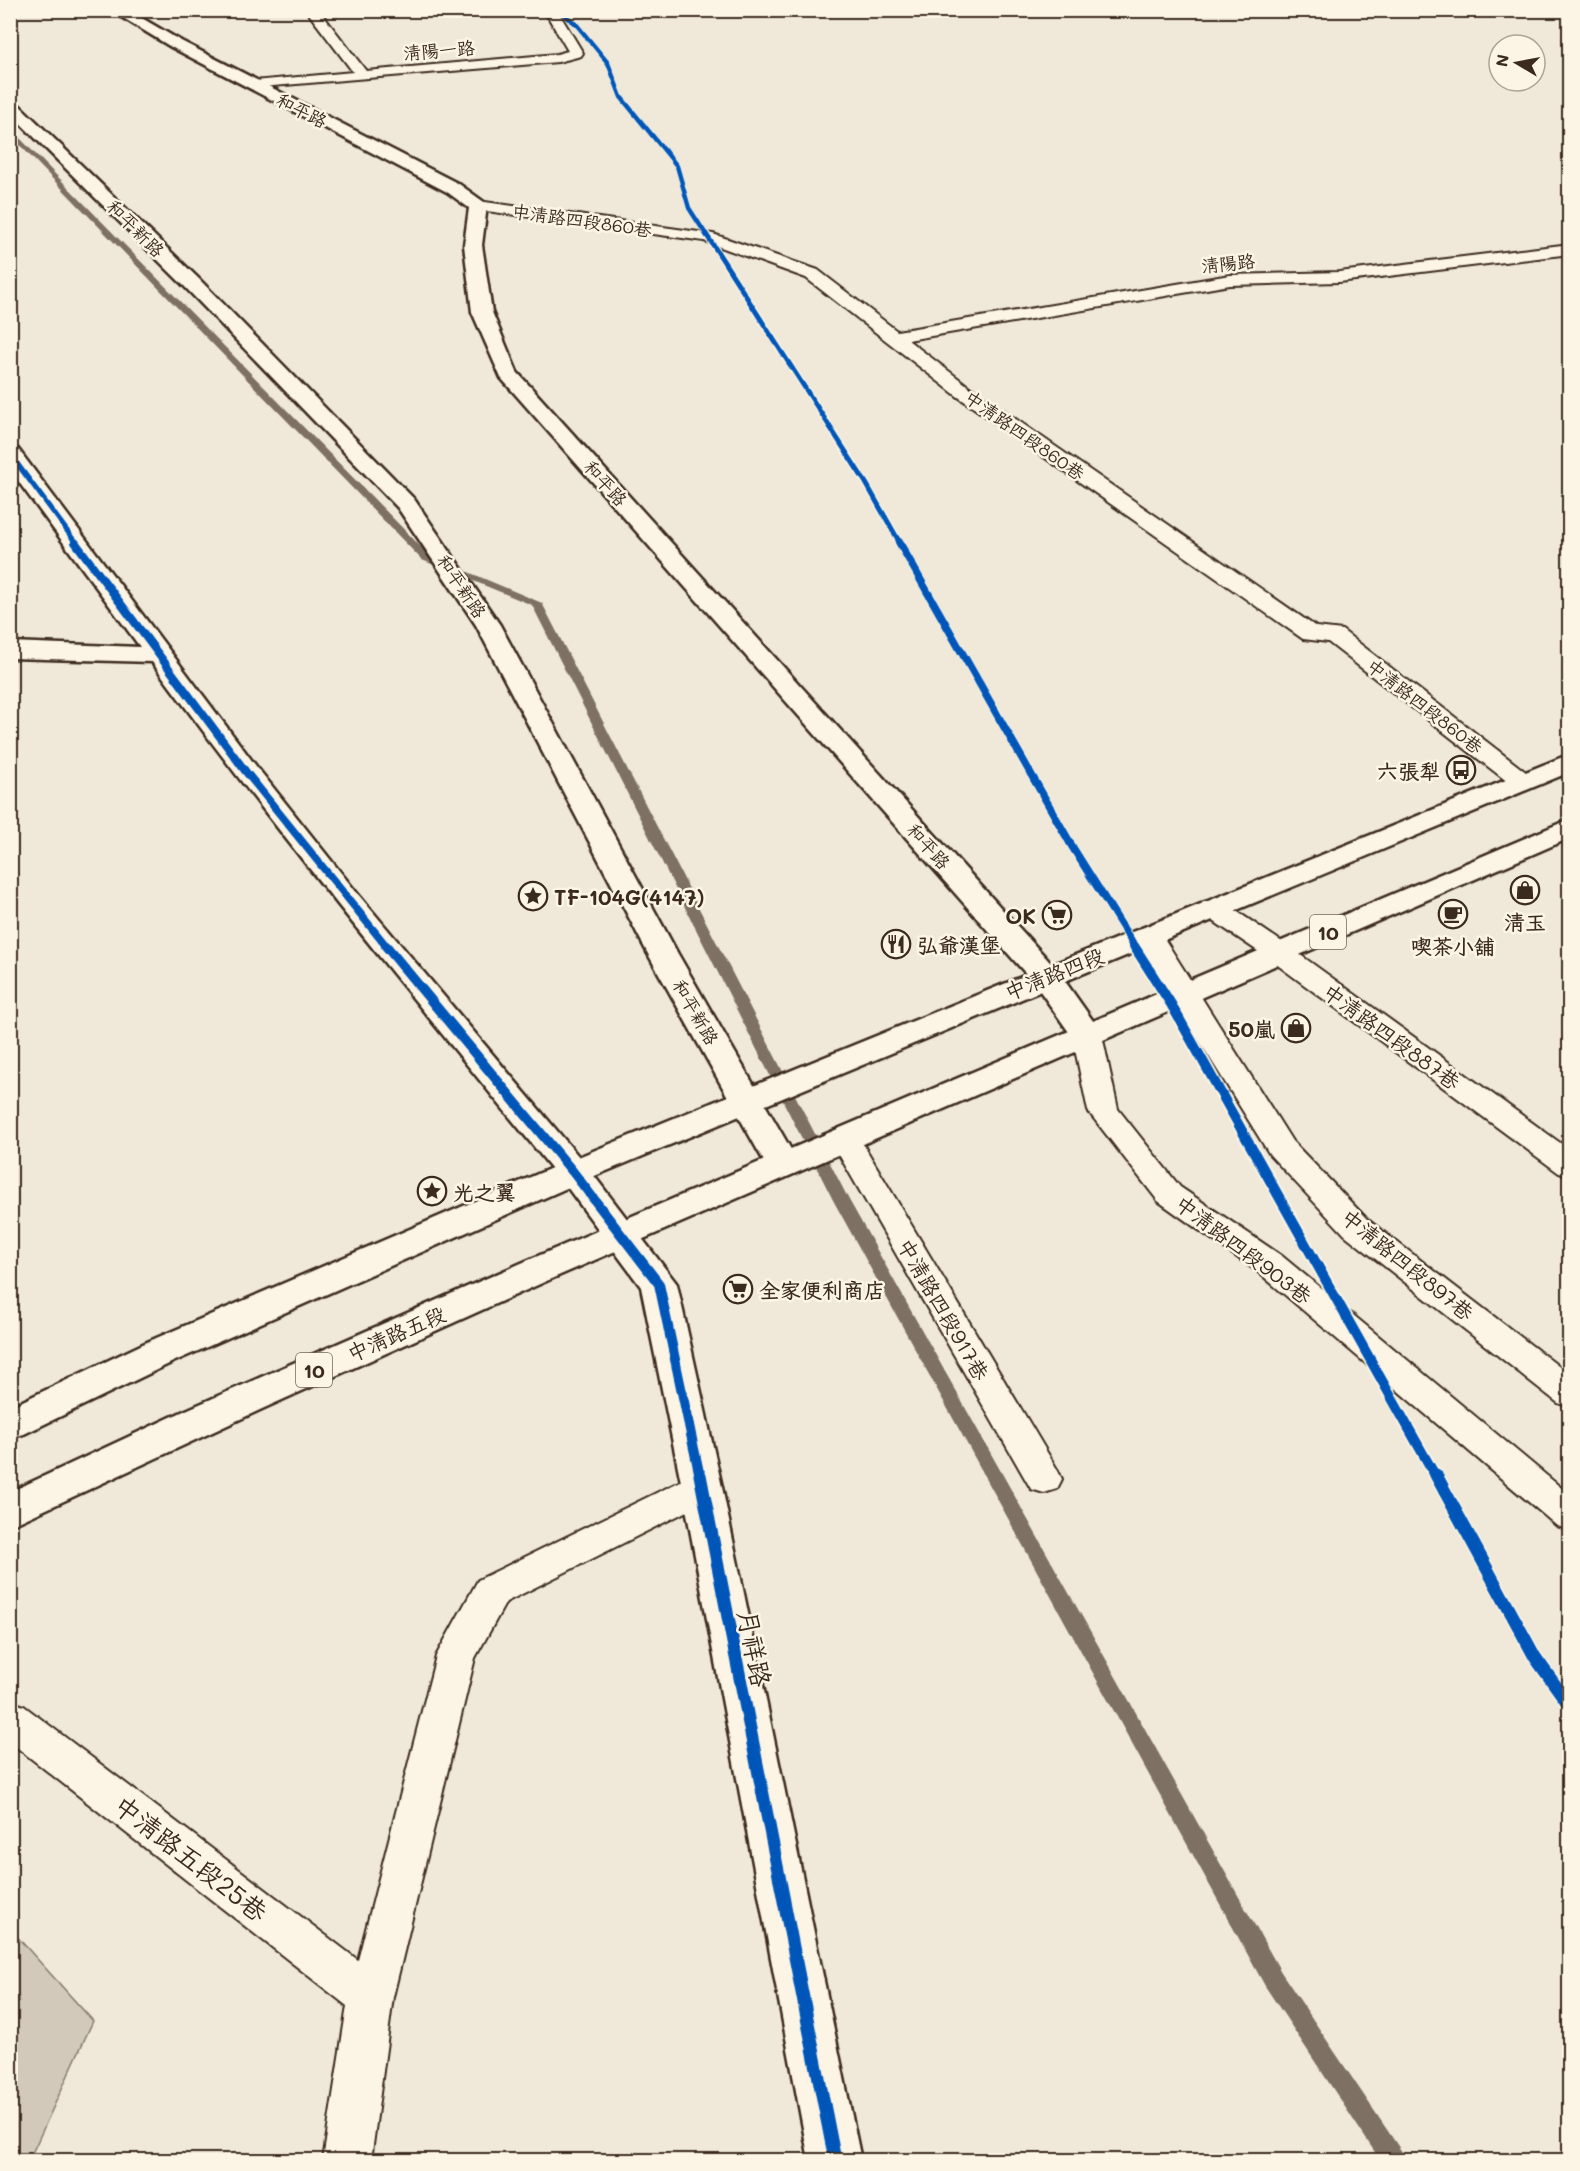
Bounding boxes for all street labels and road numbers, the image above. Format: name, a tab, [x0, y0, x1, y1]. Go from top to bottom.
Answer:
street label: 清陽一路	[402, 35, 476, 65]
street label: 和平路	[272, 87, 332, 133]
street label: 和平新路	[102, 194, 170, 262]
street label: 中清路四段860巷	[511, 198, 653, 242]
street label: 清陽路	[1200, 248, 1256, 278]
street label: 中清路四段860巷	[960, 385, 1090, 485]
street label: 和平路	[579, 455, 633, 511]
street label: 和平新路	[432, 549, 492, 623]
street label: 中清路四段860巷	[1362, 653, 1488, 759]
street label: 和平路	[902, 818, 956, 874]
road number: 10	[1310, 915, 1346, 949]
street label: 中清路四段	[1000, 941, 1108, 1005]
street label: 和平新路	[668, 975, 724, 1049]
street label: 中清路四段887巷	[1318, 977, 1466, 1095]
street label: 中清路四段903巷	[1171, 1189, 1317, 1309]
street label: 中清路四段897巷	[1336, 1202, 1480, 1326]
street label: 中清路四段917巷	[892, 1233, 996, 1385]
street label: 中清路五段	[343, 1299, 449, 1367]
road number: 10	[296, 1353, 332, 1387]
street label: 月祥路	[731, 1606, 779, 1690]
street label: 中清路五段25巷	[107, 1787, 275, 1929]

